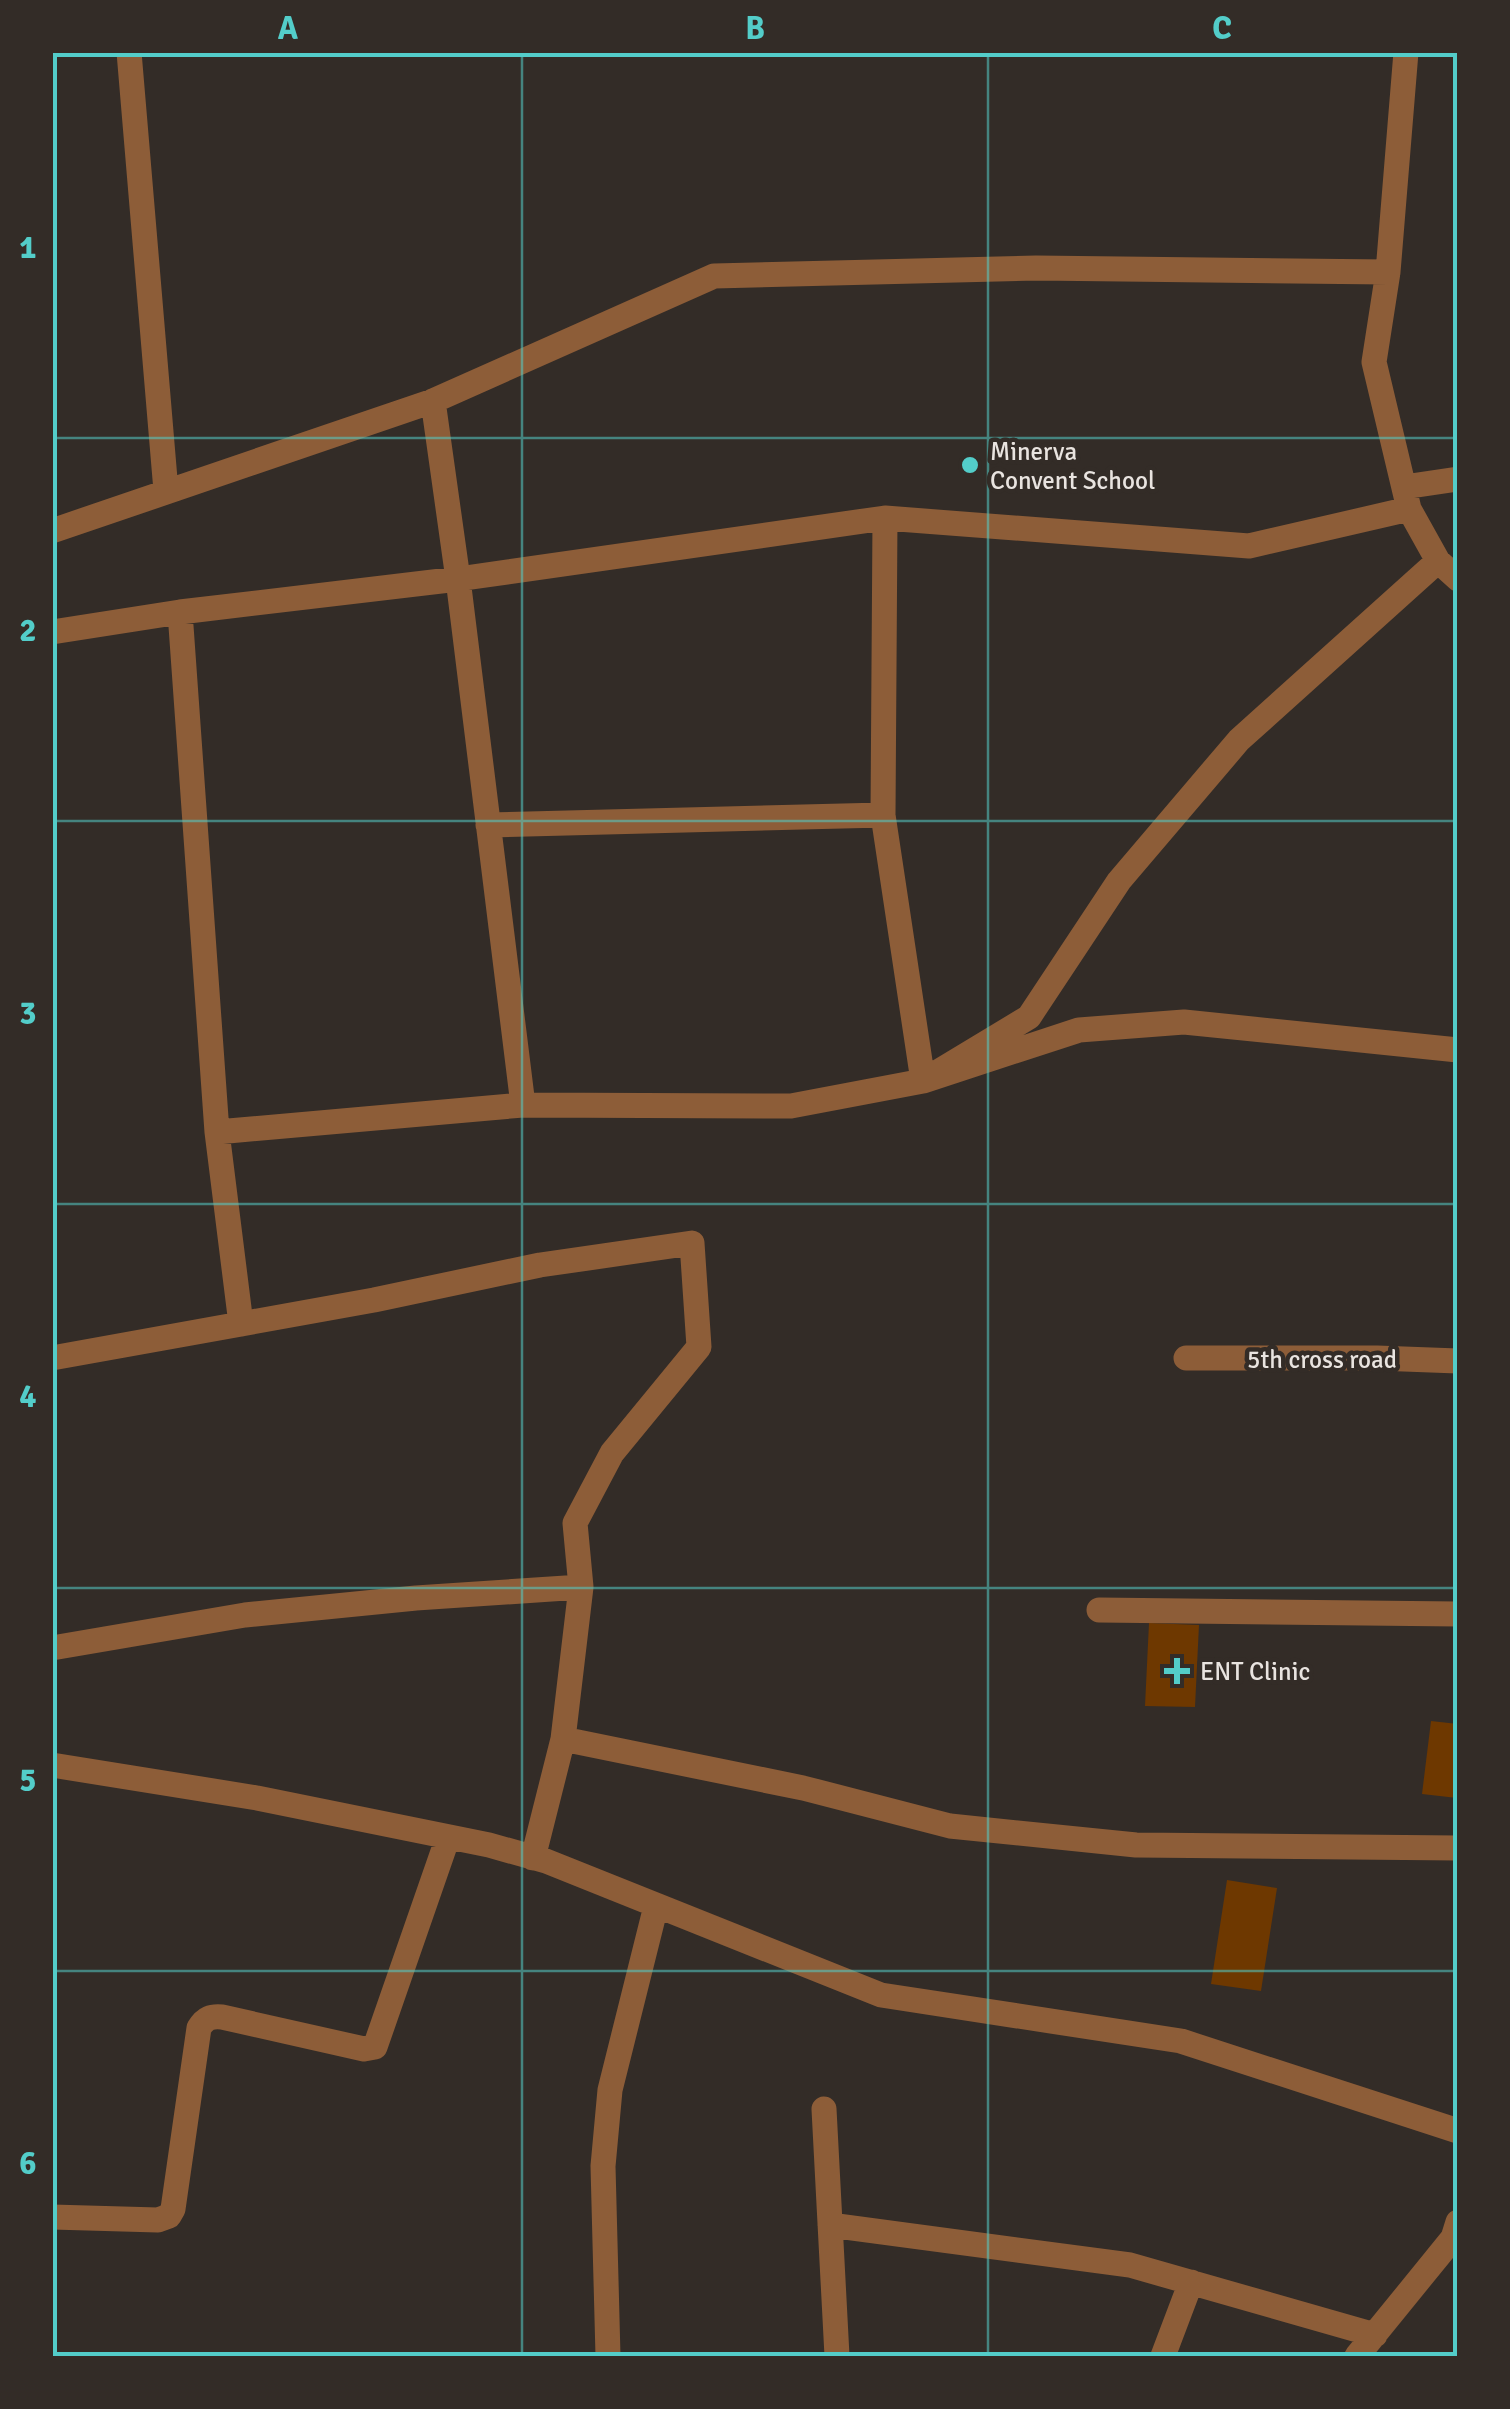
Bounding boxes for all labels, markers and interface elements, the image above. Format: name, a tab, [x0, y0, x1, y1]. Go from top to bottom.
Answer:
text: A	[278, 9, 299, 48]
text: B	[745, 9, 765, 48]
text: C	[1212, 9, 1232, 48]
text: 1	[19, 228, 37, 267]
place label: Minerva Convent School	[990, 436, 1155, 496]
marker: Minerva Convent School	[959, 454, 981, 476]
text: 2	[19, 611, 37, 650]
text: 3	[19, 994, 37, 1033]
street label: 5th cross road	[1247, 1344, 1397, 1375]
text: 4	[19, 1377, 37, 1416]
place label: ENT Clinic	[1200, 1656, 1310, 1687]
marker: ENT Clinic	[1164, 1658, 1190, 1684]
text: 5	[19, 1761, 37, 1800]
text: 6	[19, 2144, 37, 2183]

